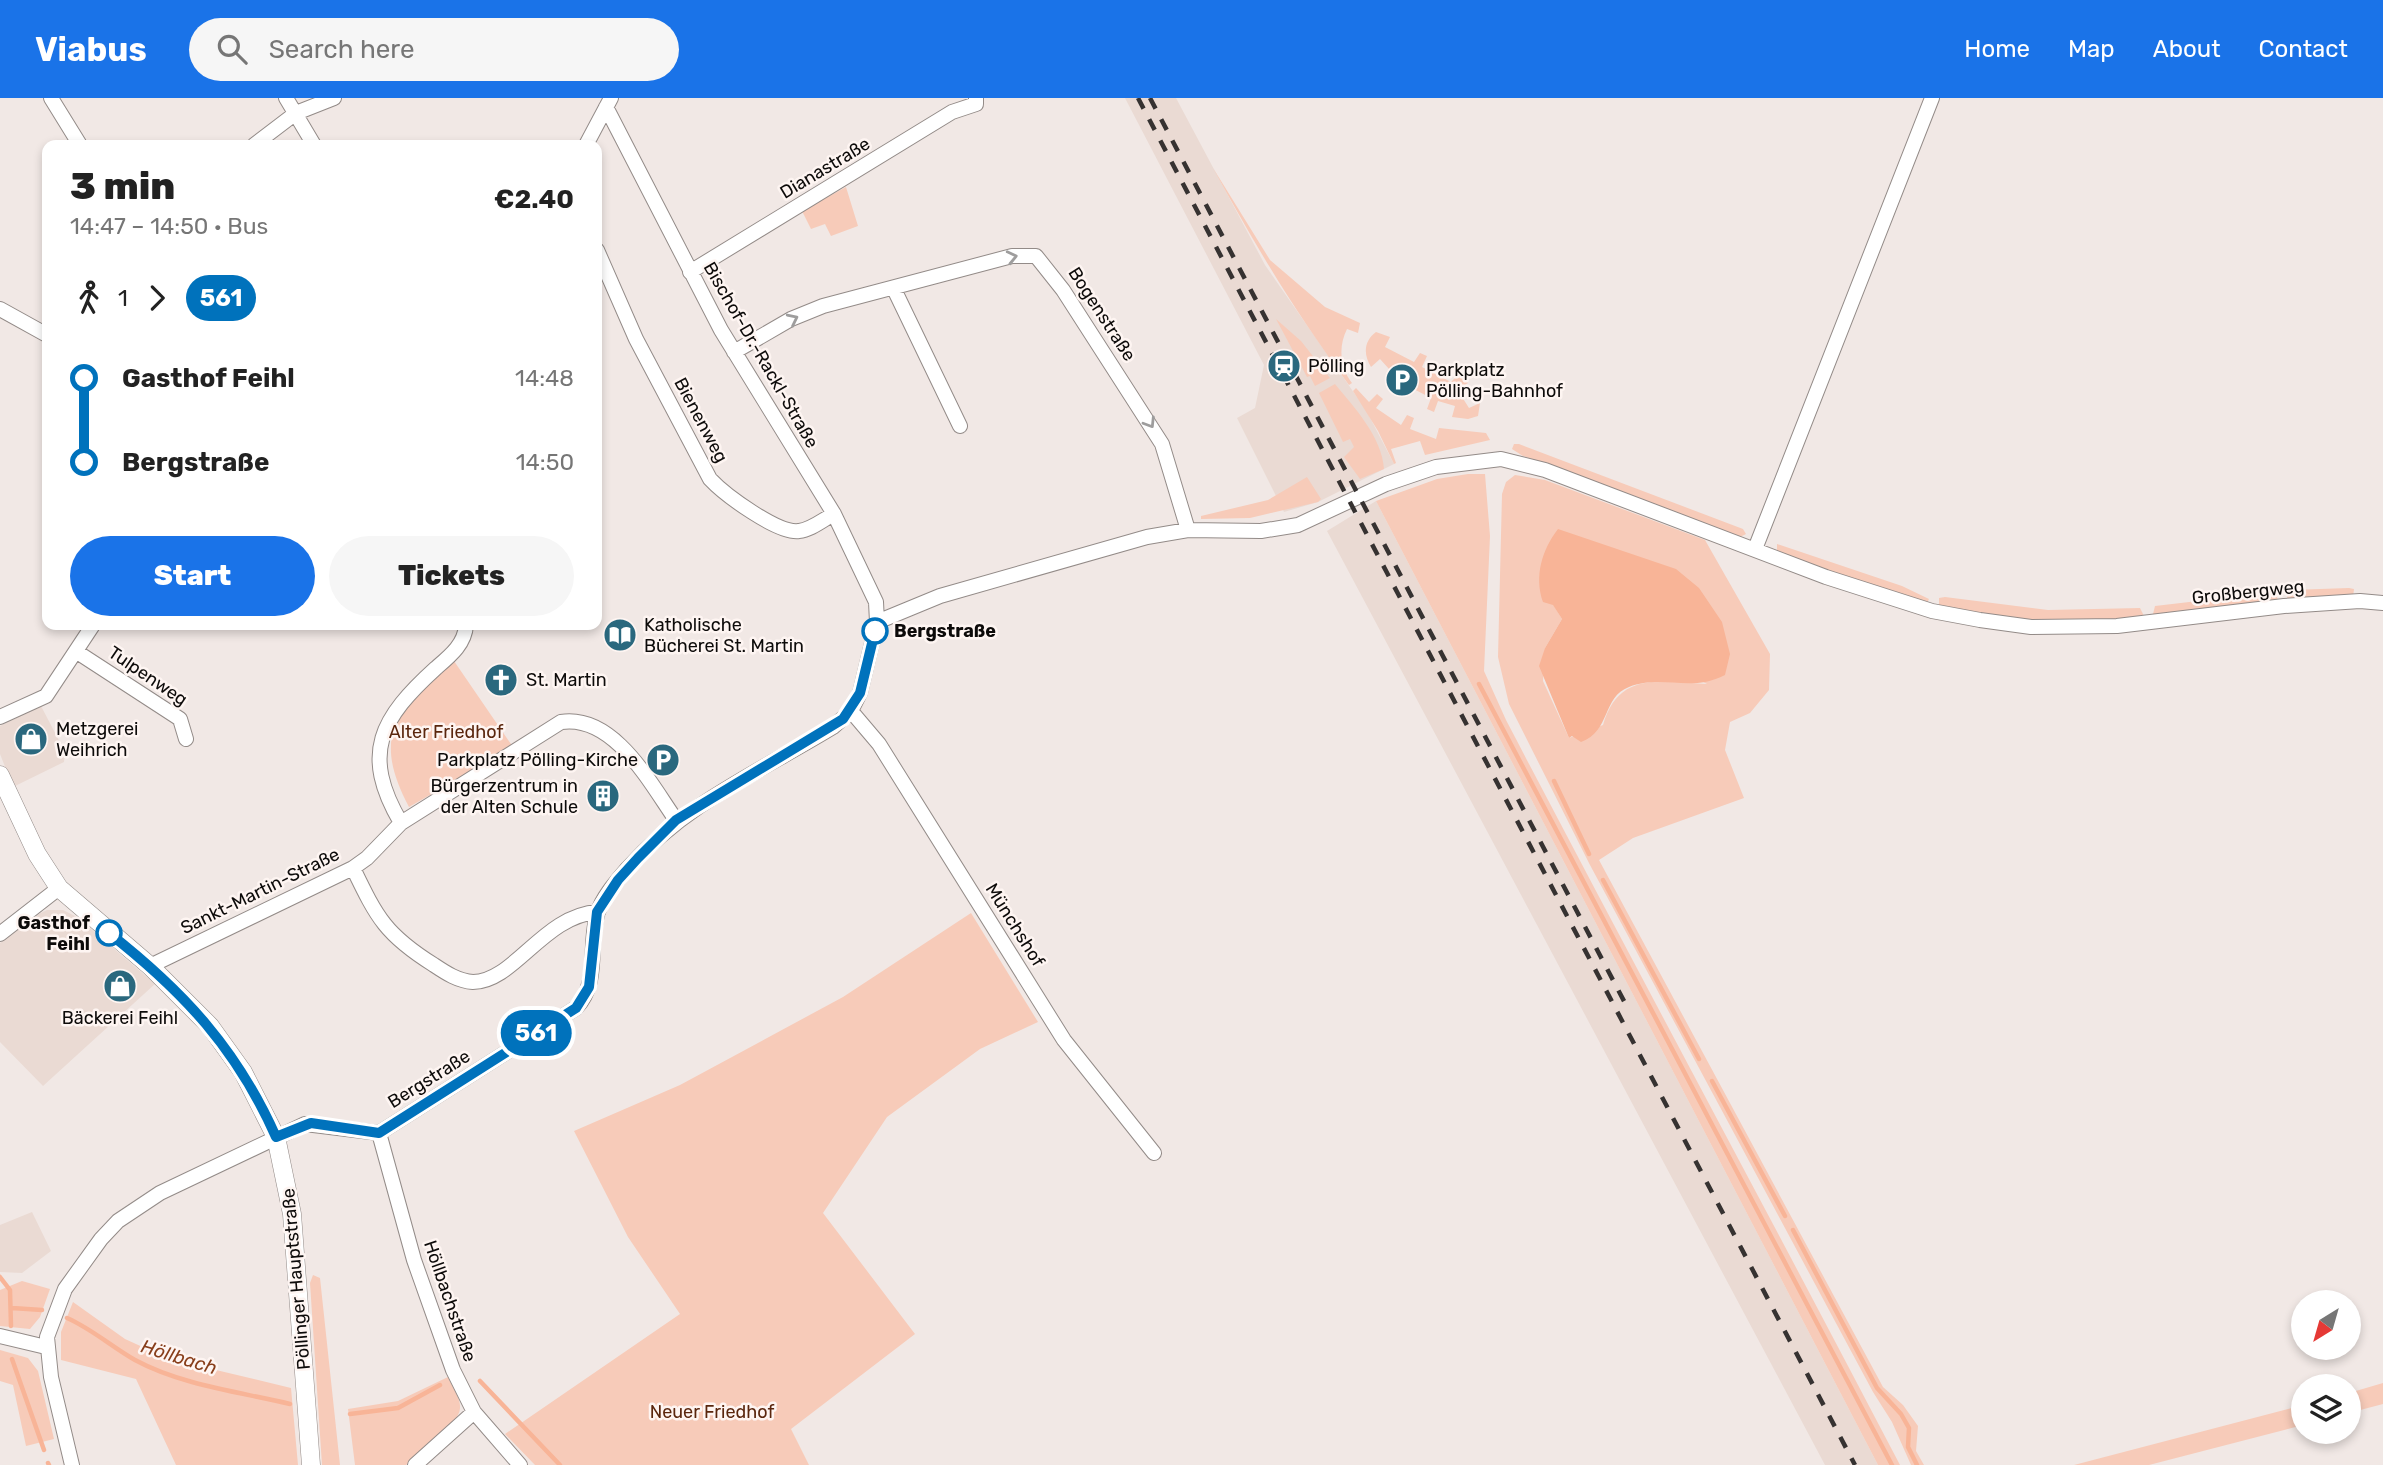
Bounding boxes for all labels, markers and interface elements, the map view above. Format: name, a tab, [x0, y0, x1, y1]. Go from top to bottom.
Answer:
search box	[189, 18, 679, 81]
text: Viabus	[35, 30, 147, 69]
icon: search	[213, 30, 251, 68]
text: Search here	[269, 34, 415, 65]
text: Home	[1964, 35, 2030, 63]
text: Map	[2068, 35, 2115, 63]
text: About	[2153, 35, 2221, 63]
text: Contact	[2259, 35, 2348, 63]
street label: Dianastraße	[776, 133, 874, 203]
text: 3 min	[70, 163, 175, 209]
text: €2.40	[494, 184, 574, 215]
text: 14:47 – 14:50 · Bus	[70, 212, 268, 240]
one-way arrow	[1005, 251, 1017, 265]
street label: Bischof-Dr.-Rackl-Straße	[699, 258, 823, 452]
street label: Bogenstraße	[1063, 263, 1141, 365]
icon: walk	[70, 279, 108, 317]
icon: forward	[138, 279, 176, 317]
text: 1	[118, 284, 128, 312]
text: 561	[200, 284, 242, 312]
one-way arrow	[786, 313, 798, 327]
station icon: Pölling	[1265, 347, 1303, 385]
place label: Pölling	[1308, 355, 1365, 377]
place label: Parkplatz Pölling-Bahnhof	[1426, 359, 1563, 402]
parking icon: Parkplatz Pölling-Bahnhof	[1383, 361, 1421, 399]
text: Gasthof Feihl	[122, 363, 295, 394]
text: 14:48	[515, 364, 574, 392]
street label: Bienenweg	[669, 374, 733, 466]
one-way arrow	[1141, 415, 1154, 428]
text: Bergstraße	[122, 447, 269, 478]
text: 14:50	[516, 448, 574, 476]
button: Start	[70, 536, 315, 616]
button: Tickets	[329, 536, 574, 616]
street label: Großbergweg	[2191, 575, 2305, 609]
place label: Katholische Bücherei St. Martin	[644, 614, 804, 657]
library icon: Katholische Bücherei St. Martin	[601, 616, 639, 654]
marker: Bergstraße	[862, 618, 888, 644]
place label: Bergstraße	[894, 620, 996, 642]
street label: Tulpenweg	[104, 641, 192, 711]
church icon: St. Martin	[482, 661, 520, 699]
place label: St. Martin	[526, 669, 607, 691]
place label: Metzgerei Weihrich	[56, 718, 138, 761]
shop icon: Metzgerei Weihrich	[12, 720, 50, 758]
park label: Alter Friedhof	[389, 721, 503, 743]
parking icon: Parkplatz Pölling-Kirche	[644, 741, 682, 779]
place label: Parkplatz Pölling-Kirche	[437, 749, 638, 771]
place label: Bürgerzentrum in der Alten Schule	[431, 775, 578, 818]
building icon: Bürgerzentrum in der Alten Schule	[584, 777, 622, 815]
street label: Sankt-Martin-Straße	[177, 843, 343, 939]
street label: Münchshof	[981, 879, 1049, 971]
place label: Gasthof Feihl	[18, 912, 90, 955]
marker: Gasthof Feihl	[96, 920, 122, 946]
shop icon: Bäckerei Feihl	[101, 967, 139, 1005]
place label: Bäckerei Feihl	[62, 1007, 178, 1029]
line badge: 561	[496, 1010, 576, 1056]
text: 561	[515, 1019, 557, 1047]
street label: Bergstraße	[384, 1045, 474, 1113]
street label: Pöllinger Hauptstraße	[277, 1187, 315, 1371]
street label: Höllbachstraße	[419, 1237, 481, 1365]
north arrow	[2291, 1290, 2361, 1360]
map controls	[2291, 1290, 2361, 1444]
water label: Höllbach	[138, 1335, 220, 1379]
button: layers	[2291, 1374, 2361, 1444]
park label: Neuer Friedhof	[650, 1401, 774, 1423]

